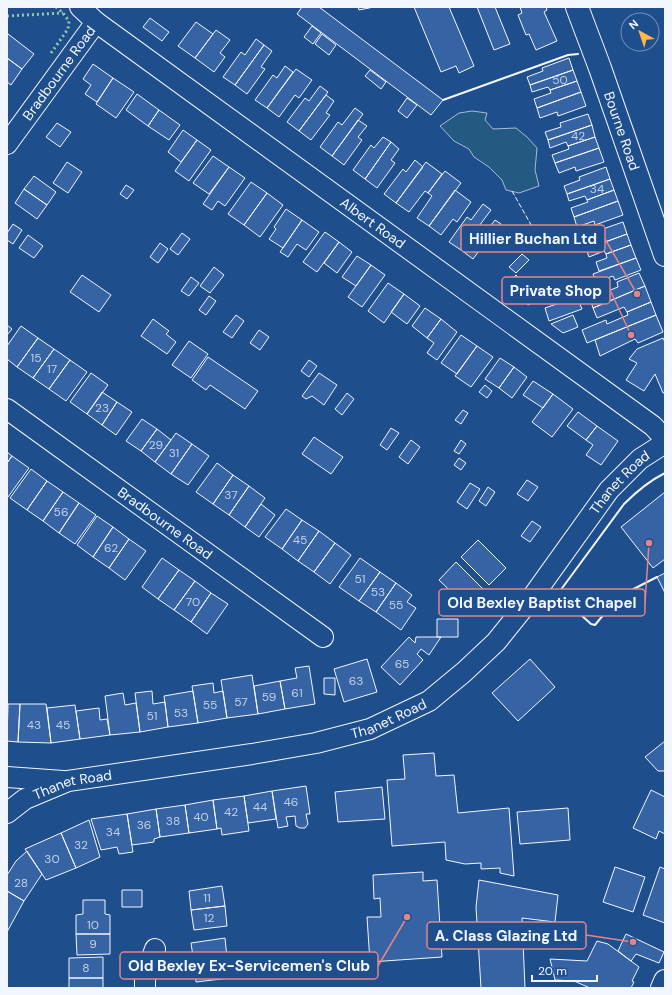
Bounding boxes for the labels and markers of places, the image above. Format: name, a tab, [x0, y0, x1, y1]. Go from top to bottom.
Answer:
callout: Hillier Buchan Ltd	[461, 225, 605, 252]
callout: Private Shop	[502, 277, 610, 304]
callout: Old Bexley Baptist Chapel	[439, 589, 645, 616]
callout: A. Class Glazing Ltd	[427, 922, 586, 949]
callout: Old Bexley Ex-Servicemen's Club	[120, 952, 378, 979]

